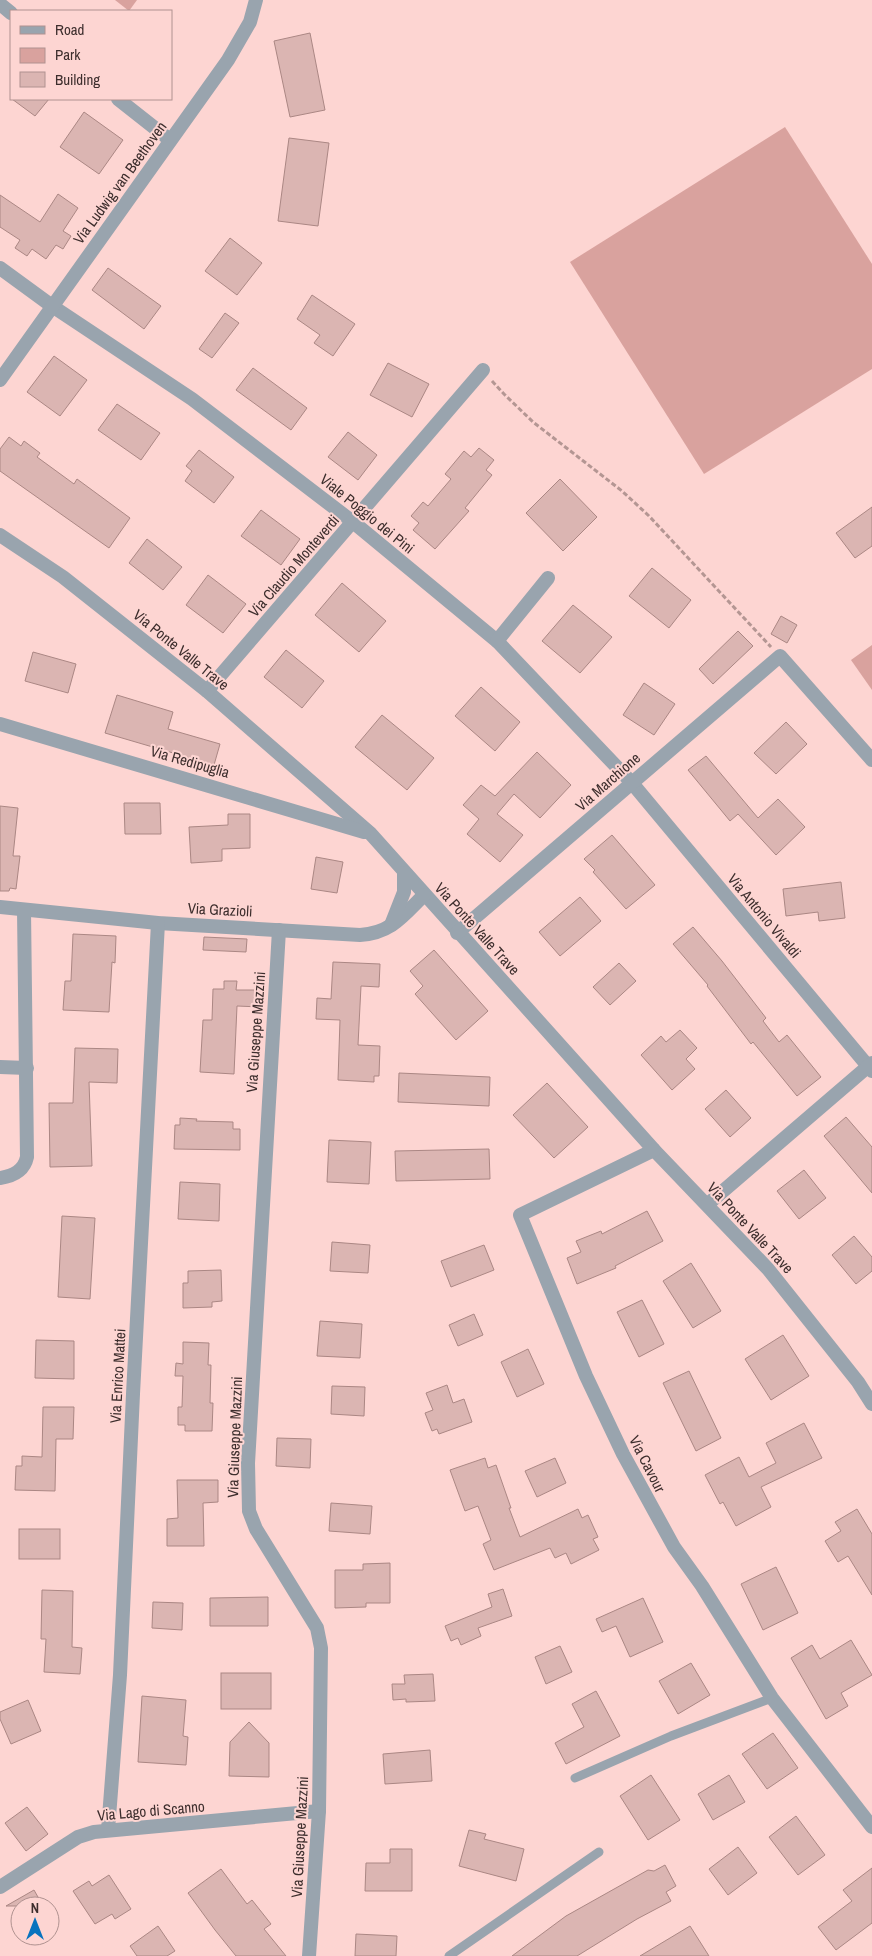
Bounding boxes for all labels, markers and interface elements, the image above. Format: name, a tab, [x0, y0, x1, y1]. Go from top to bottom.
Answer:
legend	[10, 10, 172, 100]
text: Road	[55, 19, 84, 40]
text: Park	[55, 44, 81, 65]
text: Building	[55, 69, 100, 90]
street label: Via Ludwig van Beethoven	[68, 117, 171, 248]
street label: Viale Poggio dei Pini	[316, 469, 419, 558]
street label: Via Claudio Monteverdi	[243, 510, 344, 621]
street label: Via Ponte Valle Trave	[129, 604, 234, 695]
street label: Via Redipuglia	[148, 740, 232, 783]
street label: Via Marchione	[571, 747, 645, 816]
street label: Via Antonio Vivaldi	[723, 869, 806, 962]
street label: Via Ponte Valle Trave	[430, 878, 525, 980]
street label: Via Grazioli	[187, 897, 253, 922]
street label: Via Giuseppe Mazzini	[241, 971, 270, 1093]
street label: Via Ponte Valle Trave	[702, 1177, 798, 1278]
street label: Via Enrico Mattei	[105, 1328, 130, 1424]
street label: Via Giuseppe Mazzini	[222, 1376, 247, 1498]
street label: Via Cavour	[624, 1432, 671, 1496]
street label: Via Giuseppe Mazzini	[286, 1776, 313, 1898]
street label: Via Lago di Scanno	[96, 1795, 206, 1826]
north arrow	[10, 1896, 60, 1946]
text: N	[31, 1899, 39, 1917]

